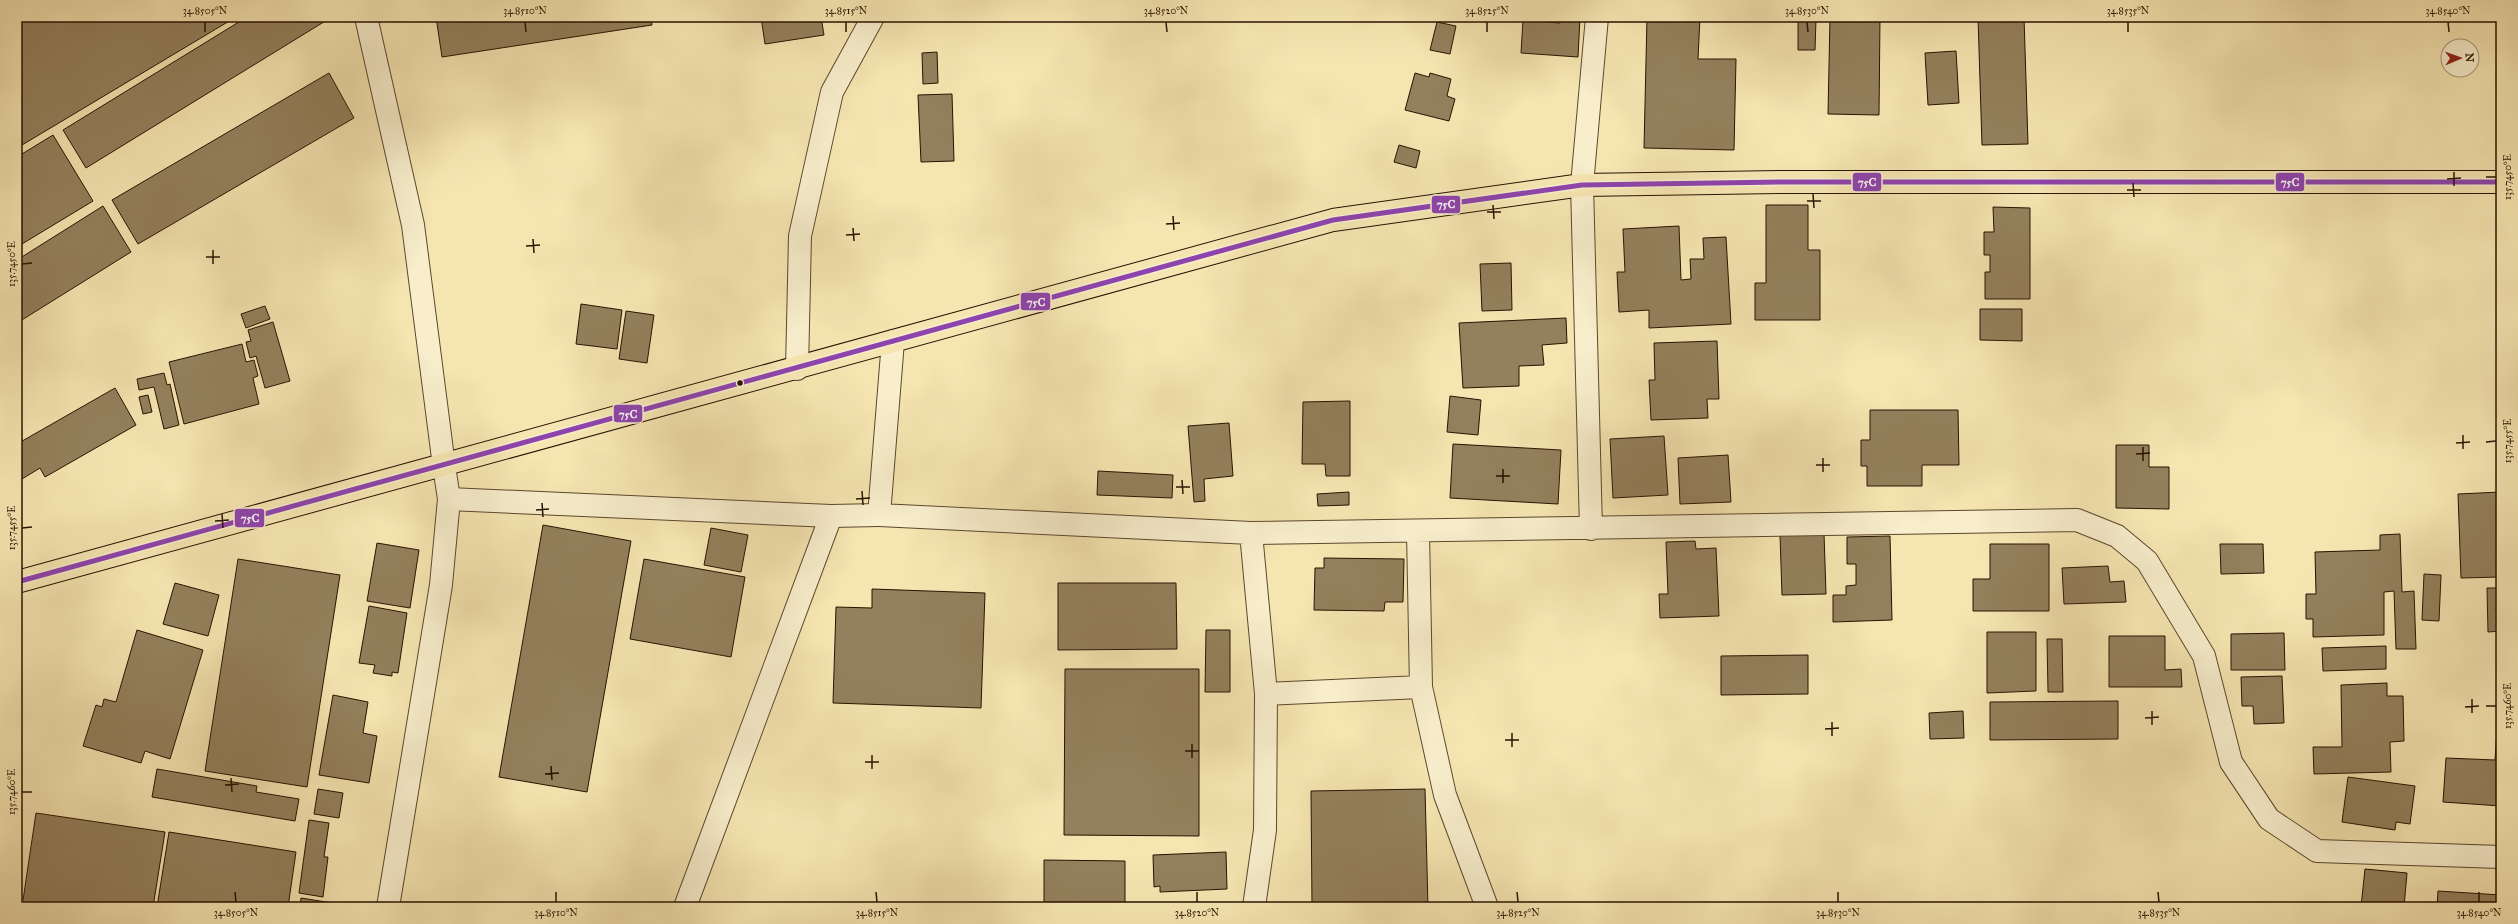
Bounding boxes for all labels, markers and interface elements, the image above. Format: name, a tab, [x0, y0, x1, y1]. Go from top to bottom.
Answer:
text: 34.8505°N	[183, 5, 228, 17]
text: 34.8510°N	[503, 5, 547, 17]
text: 34.8515°N	[825, 5, 868, 17]
text: 34.8520°N	[1144, 5, 1189, 17]
text: 34.8525°N	[1465, 5, 1509, 17]
text: 34.8530°N	[1785, 5, 1829, 17]
text: 34.8535°N	[2107, 5, 2150, 17]
text: 34.8540°N	[2425, 5, 2471, 17]
north arrow	[2440, 38, 2480, 78]
text: N	[2463, 53, 2476, 63]
text: 135.7450°E	[2502, 154, 2514, 200]
line badge: 75C	[1852, 172, 1882, 192]
line badge: 75C	[2275, 172, 2305, 192]
text: 75C	[1858, 176, 1876, 189]
text: 75C	[2281, 176, 2299, 189]
line badge: 75C	[1431, 195, 1461, 214]
text: 75C	[1437, 198, 1455, 211]
text: 135.7450°E	[6, 241, 18, 287]
line badge: 75C	[1020, 292, 1051, 311]
text: 75C	[1027, 296, 1045, 309]
unlabelled marker	[735, 378, 745, 388]
line badge: 75C	[613, 404, 643, 423]
text: 75C	[619, 408, 637, 421]
text: 135.7455°E	[2502, 419, 2514, 463]
text: 135.7455°E	[6, 506, 18, 550]
line badge: 75C	[234, 508, 265, 528]
text: 75C	[241, 512, 259, 525]
text: 135.7460°E	[2502, 683, 2514, 729]
text: 135.7460°E	[6, 769, 18, 815]
text: 34.8505°N	[214, 907, 259, 919]
text: 34.8510°N	[534, 907, 578, 919]
text: 34.8515°N	[856, 907, 899, 919]
text: 34.8520°N	[1175, 907, 1220, 919]
text: 34.8525°N	[1496, 907, 1540, 919]
text: 34.8530°N	[1816, 907, 1860, 919]
text: 34.8535°N	[2138, 907, 2181, 919]
text: 34.8540°N	[2456, 907, 2502, 919]

